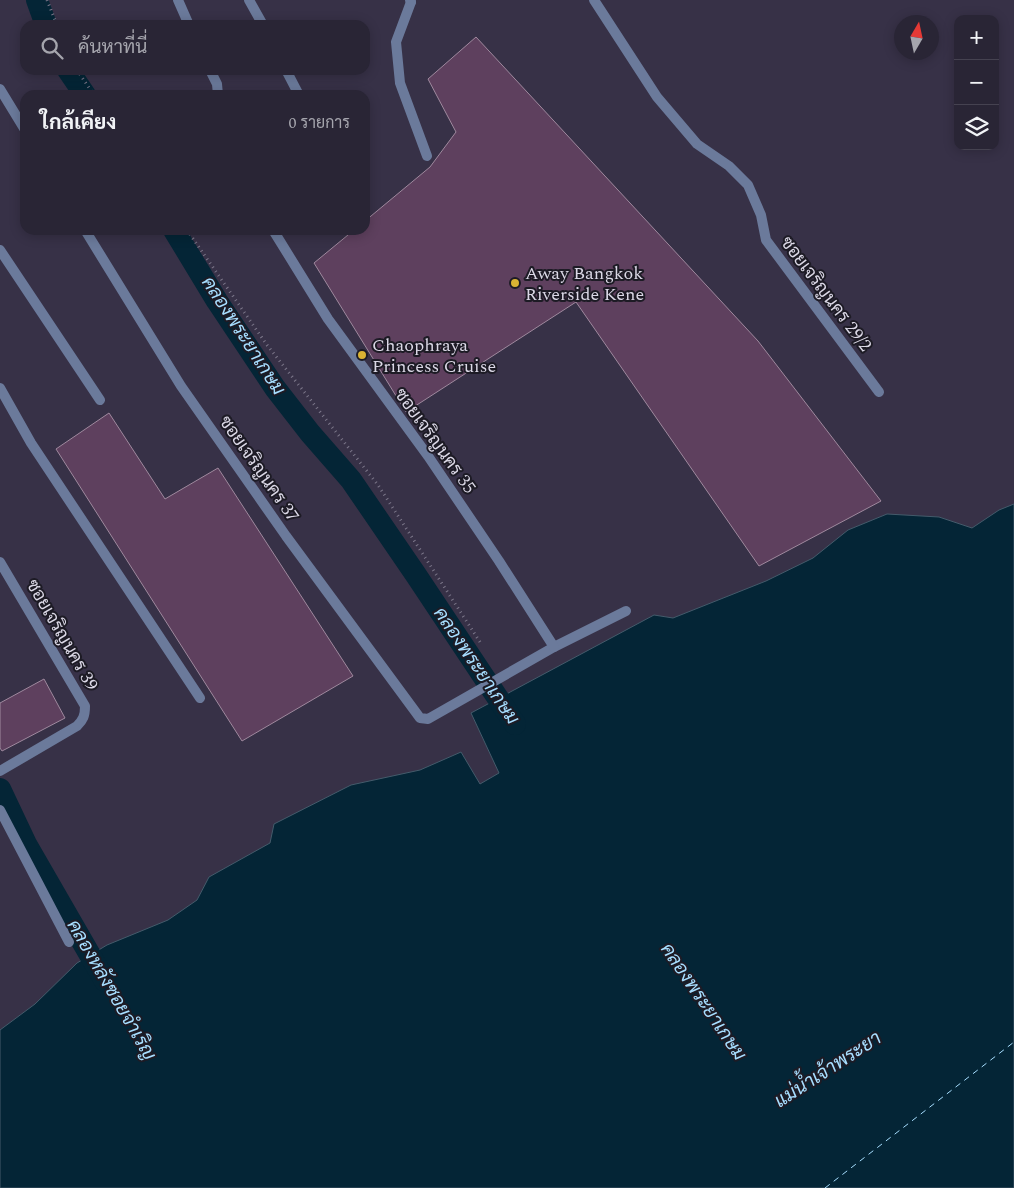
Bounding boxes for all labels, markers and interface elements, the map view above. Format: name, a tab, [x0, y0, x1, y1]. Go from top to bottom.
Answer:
north arrow	[894, 15, 939, 60]
map controls	[954, 15, 999, 150]
button: +	[954, 15, 999, 60]
search box	[20, 20, 370, 75]
text: ค้นหาที่นี่	[78, 33, 147, 62]
icon: search	[38, 34, 66, 62]
button: −	[954, 60, 999, 105]
button: layers	[954, 105, 999, 150]
text: ใกล้เคียง	[40, 107, 116, 139]
text: 0 รายการ	[289, 111, 350, 135]
street label: ซอยเจริญนคร 29/2	[774, 231, 878, 357]
place label: Away Bangkok Riverside Kene	[525, 260, 644, 308]
water label: คลองพระยาเกษม	[194, 271, 293, 402]
marker: Away Bangkok Riverside Kene	[509, 277, 521, 289]
place label: Chaophraya Princess Cruise	[372, 332, 496, 380]
marker: Chaophraya Princess Cruise	[356, 349, 368, 361]
street label: ซอยเจริญนคร 35	[387, 383, 483, 499]
street label: ซอยเจริญนคร 37	[212, 410, 306, 528]
street label: ซอยเจริญนคร 39	[19, 574, 105, 696]
water label: คลองพระยาเกษม	[426, 601, 526, 731]
water label: คลองหลังซอยจำเริญ	[59, 914, 163, 1066]
water label: คลองพระยาเกษม	[653, 937, 753, 1067]
water label: แม่น้ำเจ้าพระยา	[768, 1023, 887, 1116]

